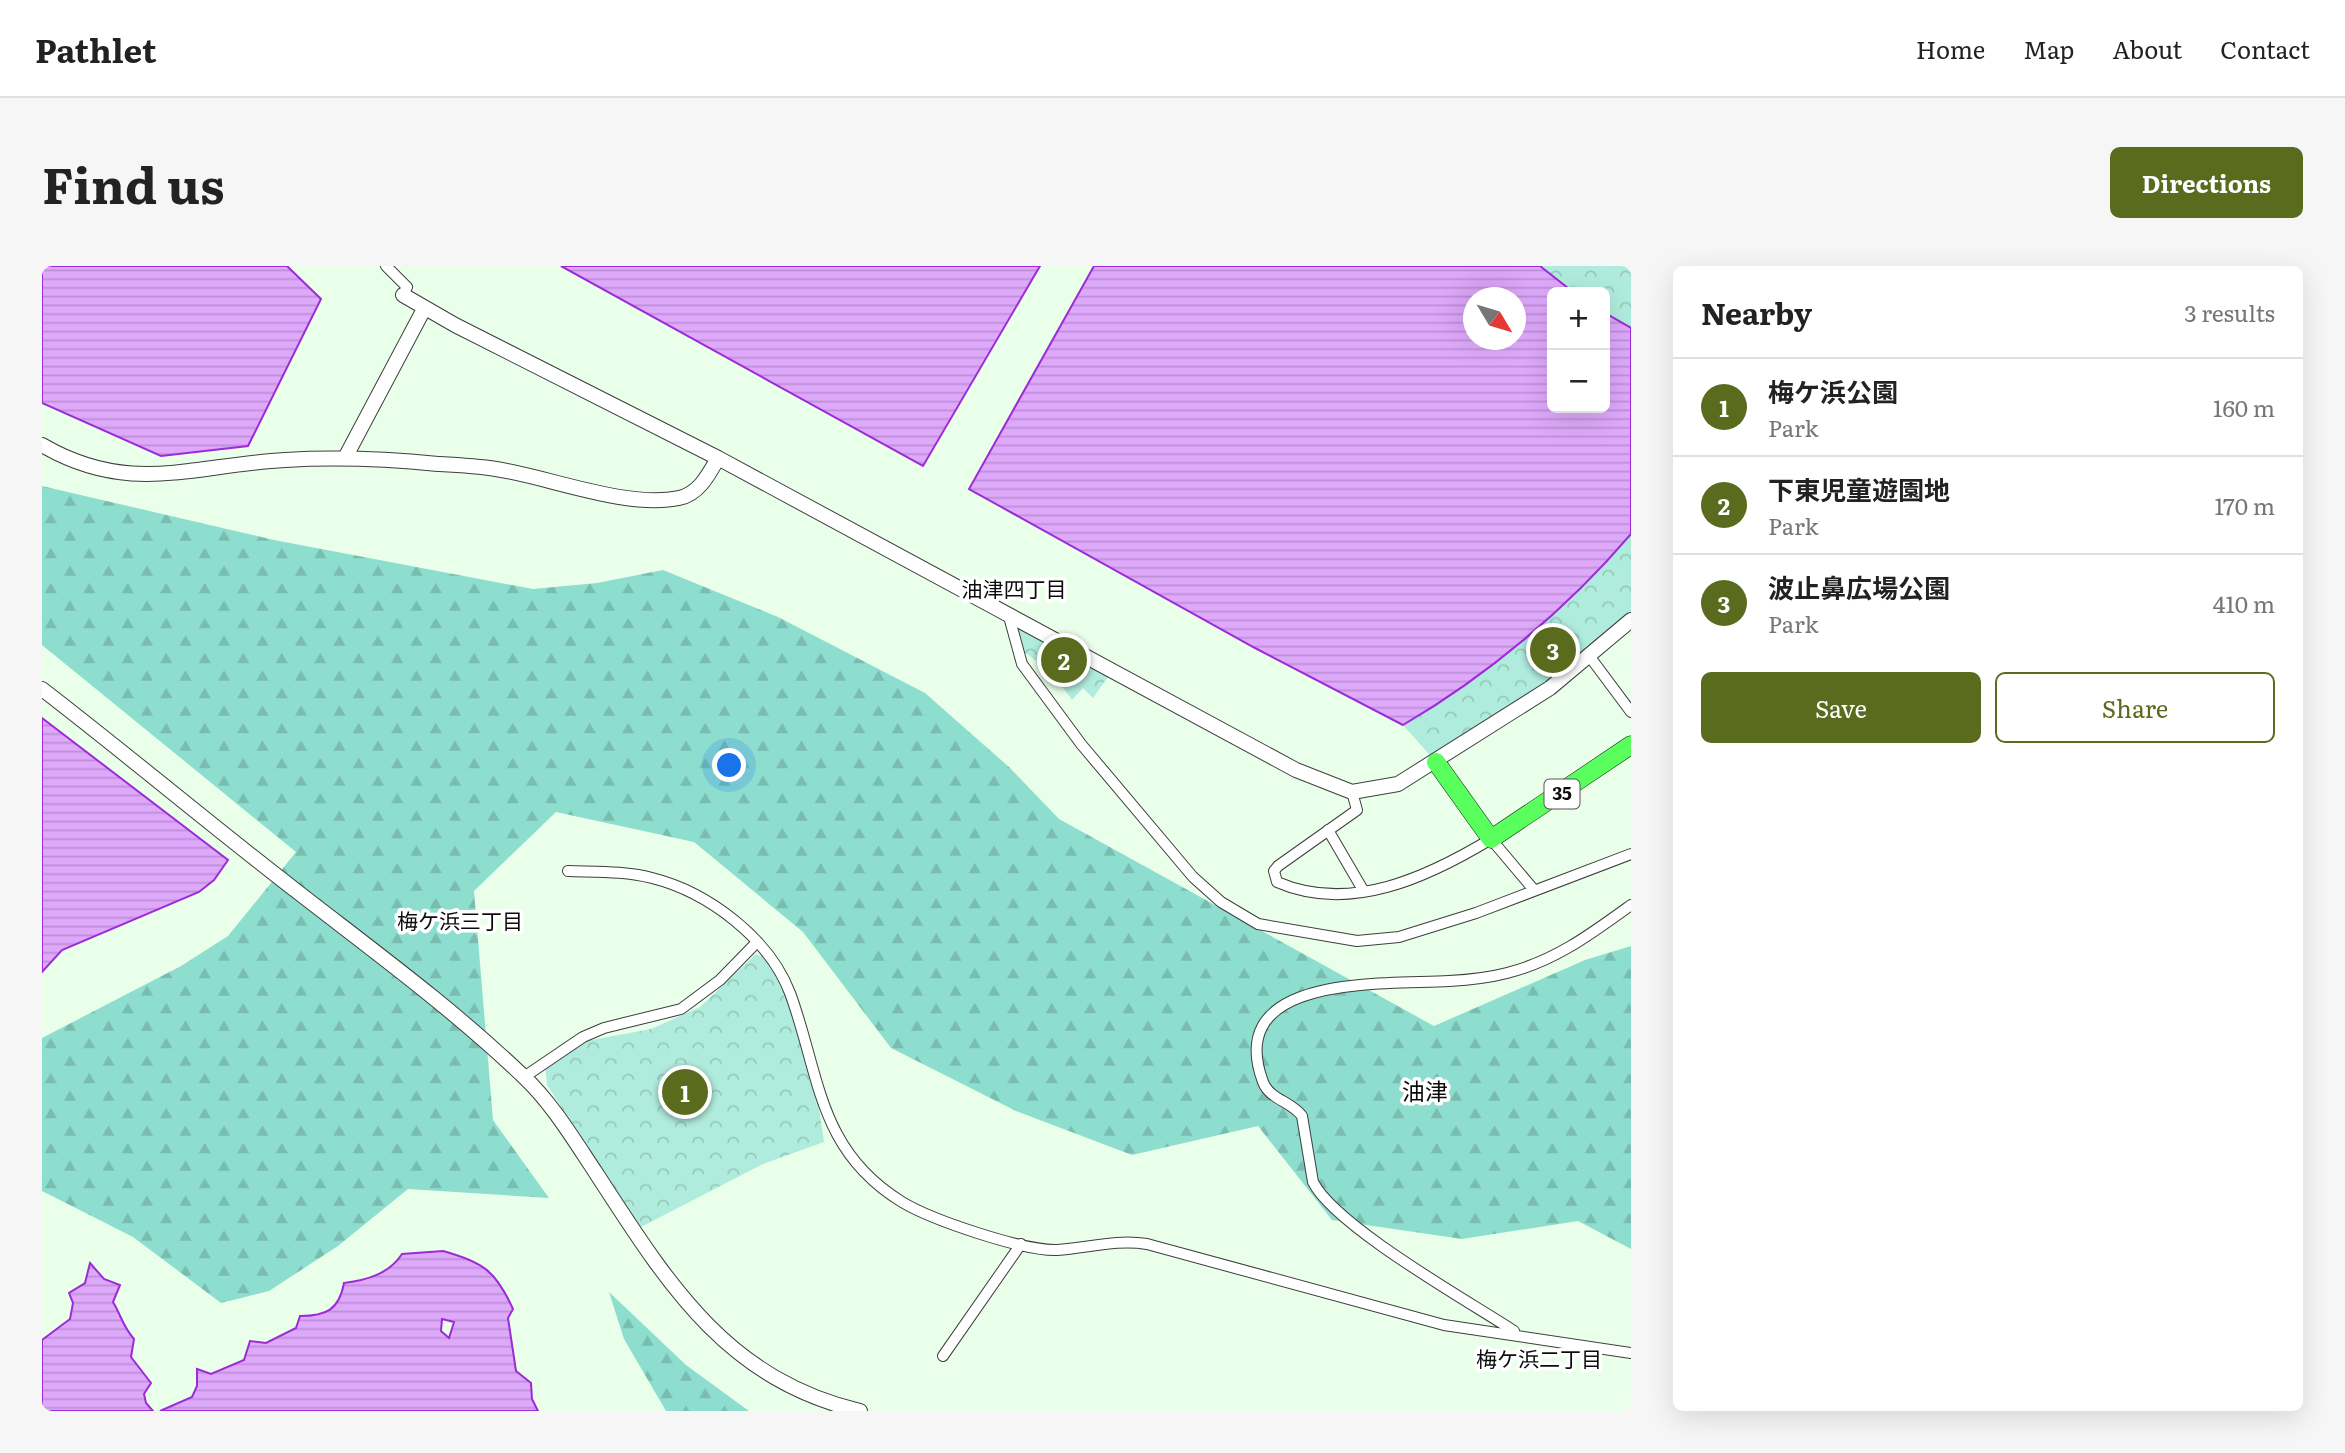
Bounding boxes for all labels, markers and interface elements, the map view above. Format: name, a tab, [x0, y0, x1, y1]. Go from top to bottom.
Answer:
text: Pathlet	[35, 24, 156, 73]
text: Home	[1916, 31, 1985, 66]
text: Map	[2023, 31, 2074, 66]
text: About	[2112, 31, 2182, 66]
text: Contact	[2220, 31, 2310, 66]
text: Find us	[42, 146, 225, 219]
button: Directions	[2110, 147, 2303, 218]
north arrow	[1463, 287, 1526, 350]
map controls	[1547, 287, 1610, 413]
button: +	[1547, 287, 1610, 350]
text: Nearby	[1701, 290, 1812, 334]
text: 3 results	[2184, 295, 2275, 329]
button: −	[1547, 350, 1610, 413]
text: 梅ケ浜公園	[1768, 371, 1898, 410]
text: 1	[1719, 390, 1729, 424]
text: 160 m	[2213, 390, 2275, 424]
text: Park	[1768, 410, 1818, 444]
text: 下東児童遊園地	[1768, 469, 1950, 508]
text: 2	[1718, 488, 1730, 522]
text: 170 m	[2214, 488, 2275, 522]
text: Park	[1768, 508, 1818, 542]
text: 波止鼻広場公園	[1768, 567, 1950, 606]
district label: 油津四丁目	[962, 572, 1067, 603]
text: 3	[1718, 586, 1730, 620]
text: 410 m	[2213, 586, 2275, 620]
text: Park	[1768, 606, 1818, 640]
pin: 3	[1530, 624, 1576, 676]
pin: 2	[1041, 634, 1087, 686]
button: Save	[1701, 672, 1981, 743]
button: Share	[1995, 672, 2275, 743]
your location	[712, 748, 746, 782]
road number: 35	[1544, 780, 1580, 808]
district label: 梅ケ浜三丁目	[397, 904, 523, 935]
pin: 1	[662, 1066, 708, 1118]
district label: 油津	[1402, 1073, 1448, 1107]
district label: 梅ケ浜二丁目	[1476, 1342, 1602, 1373]

